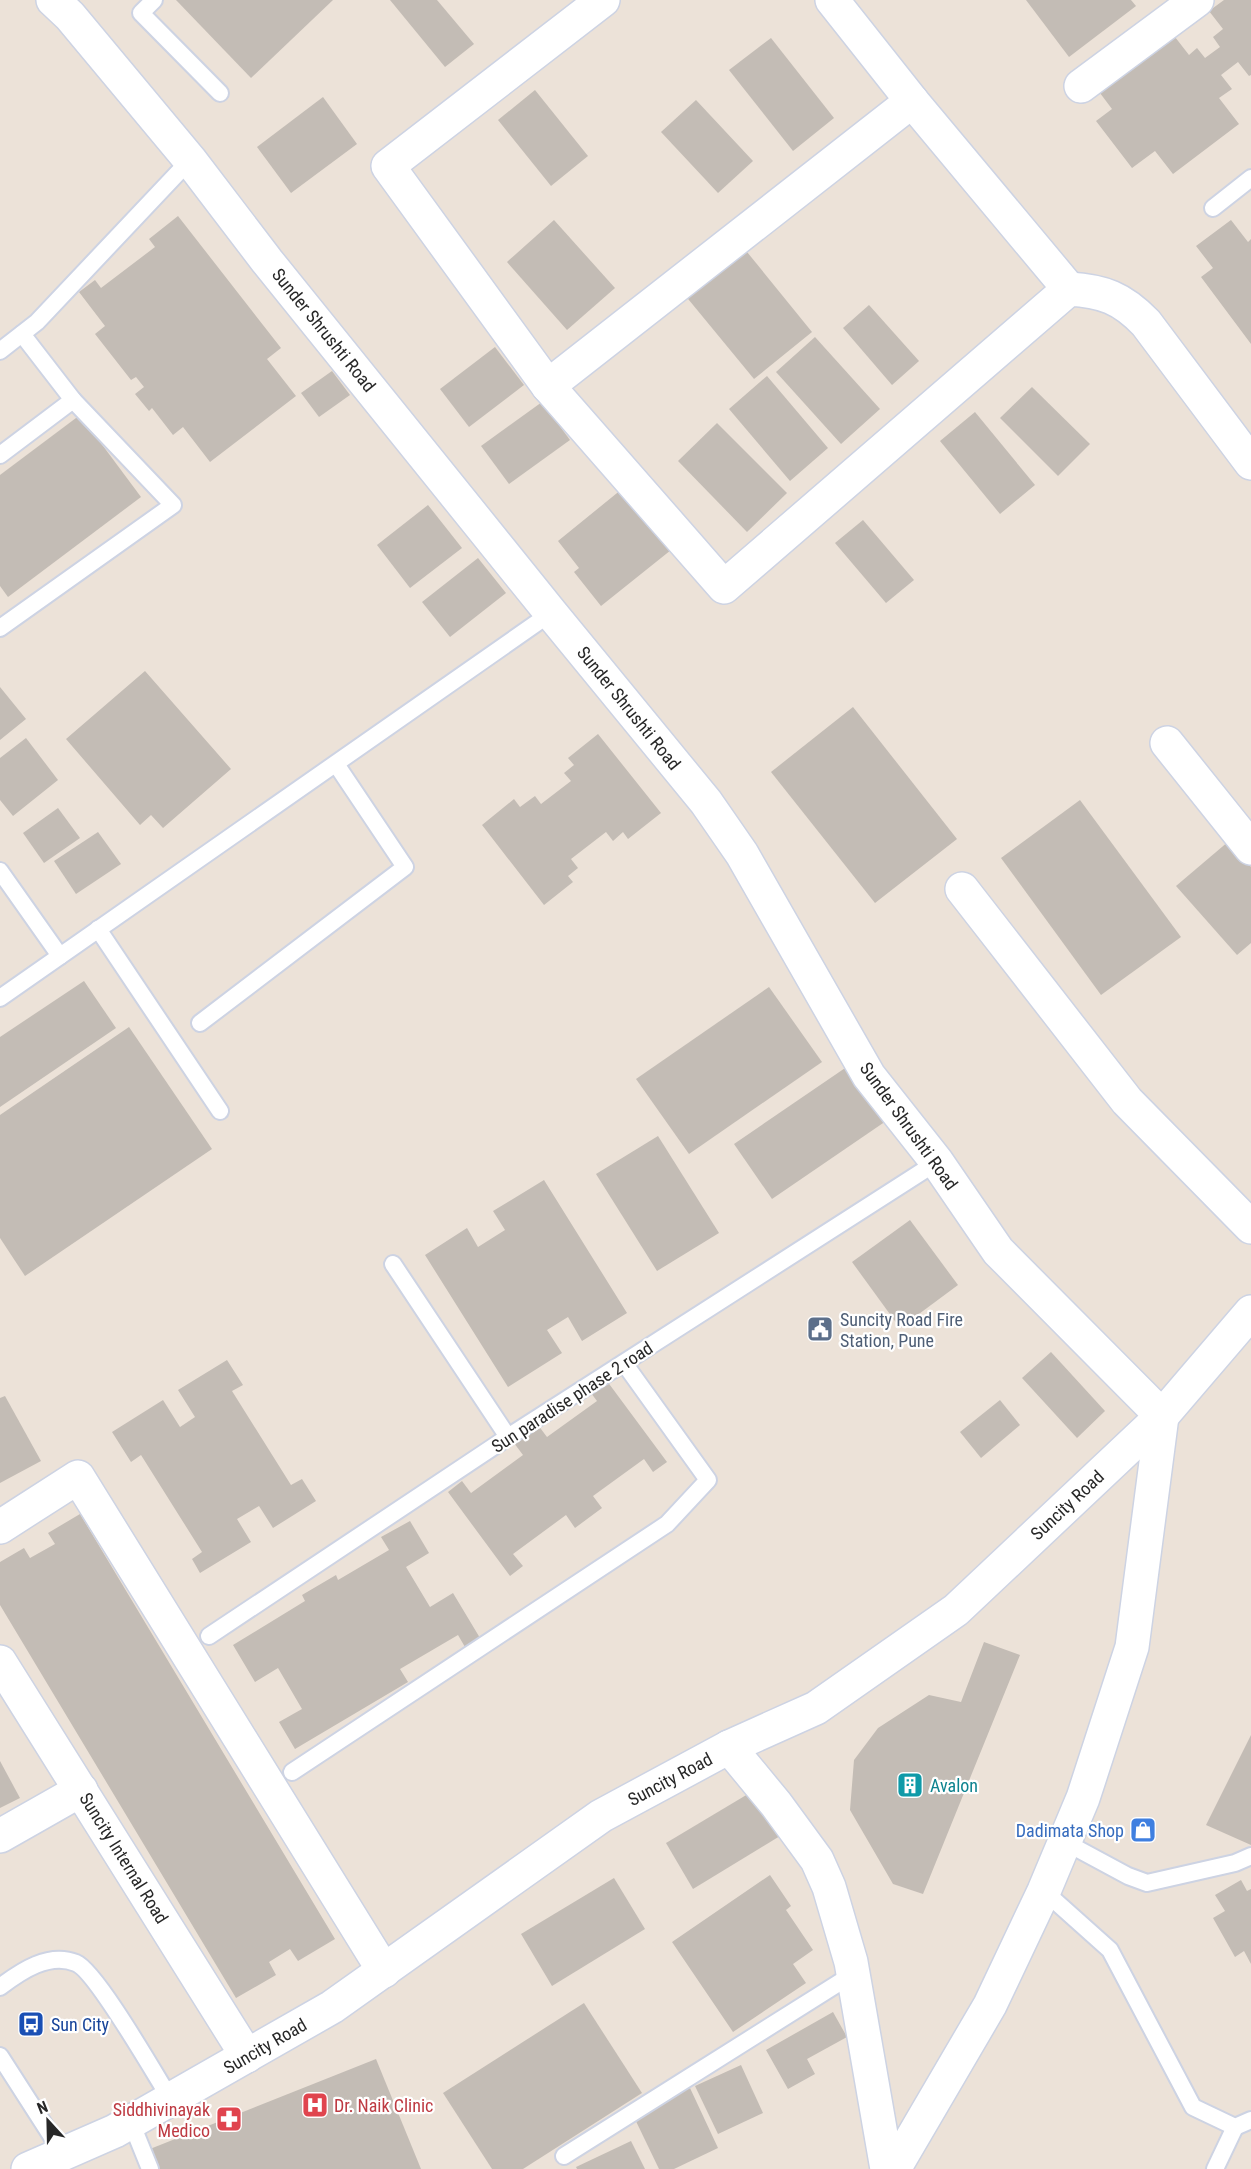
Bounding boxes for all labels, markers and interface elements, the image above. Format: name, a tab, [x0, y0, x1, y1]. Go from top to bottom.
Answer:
street label: Sunder Shrushti Road	[268, 264, 380, 396]
street label: Sunder Shrushti Road	[573, 642, 685, 774]
street label: Sunder Shrushti Road	[856, 1058, 962, 1194]
place label: Suncity Road Fire Station, Pune	[840, 1309, 963, 1351]
public building icon: Suncity Road Fire Station, Pune	[805, 1314, 835, 1344]
street label: Sun paradise phase 2 road	[488, 1337, 656, 1457]
street label: Suncity Road	[1026, 1466, 1108, 1544]
street label: Suncity Road	[624, 1748, 716, 1810]
building icon: Avalon	[895, 1770, 925, 1800]
place label: Avalon	[930, 1775, 978, 1796]
street label: Suncity Internal Road	[75, 1789, 173, 1927]
shop icon: Dadimata Shop	[1128, 1815, 1158, 1845]
place label: Dadimata Shop	[1016, 1820, 1124, 1841]
bus stop icon: Sun City	[16, 2009, 46, 2039]
place label: Sun City	[51, 2014, 110, 2035]
street label: Suncity Road	[220, 2014, 310, 2078]
hospital icon: Dr. Naik Clinic	[300, 2090, 330, 2120]
north arrow	[18, 2091, 78, 2151]
place label: Dr. Naik Clinic	[334, 2095, 433, 2116]
text: N	[34, 2097, 51, 2118]
place label: Siddhivinayak Medico	[113, 2099, 210, 2141]
pharmacy icon: Siddhivinayak Medico	[214, 2104, 244, 2134]

